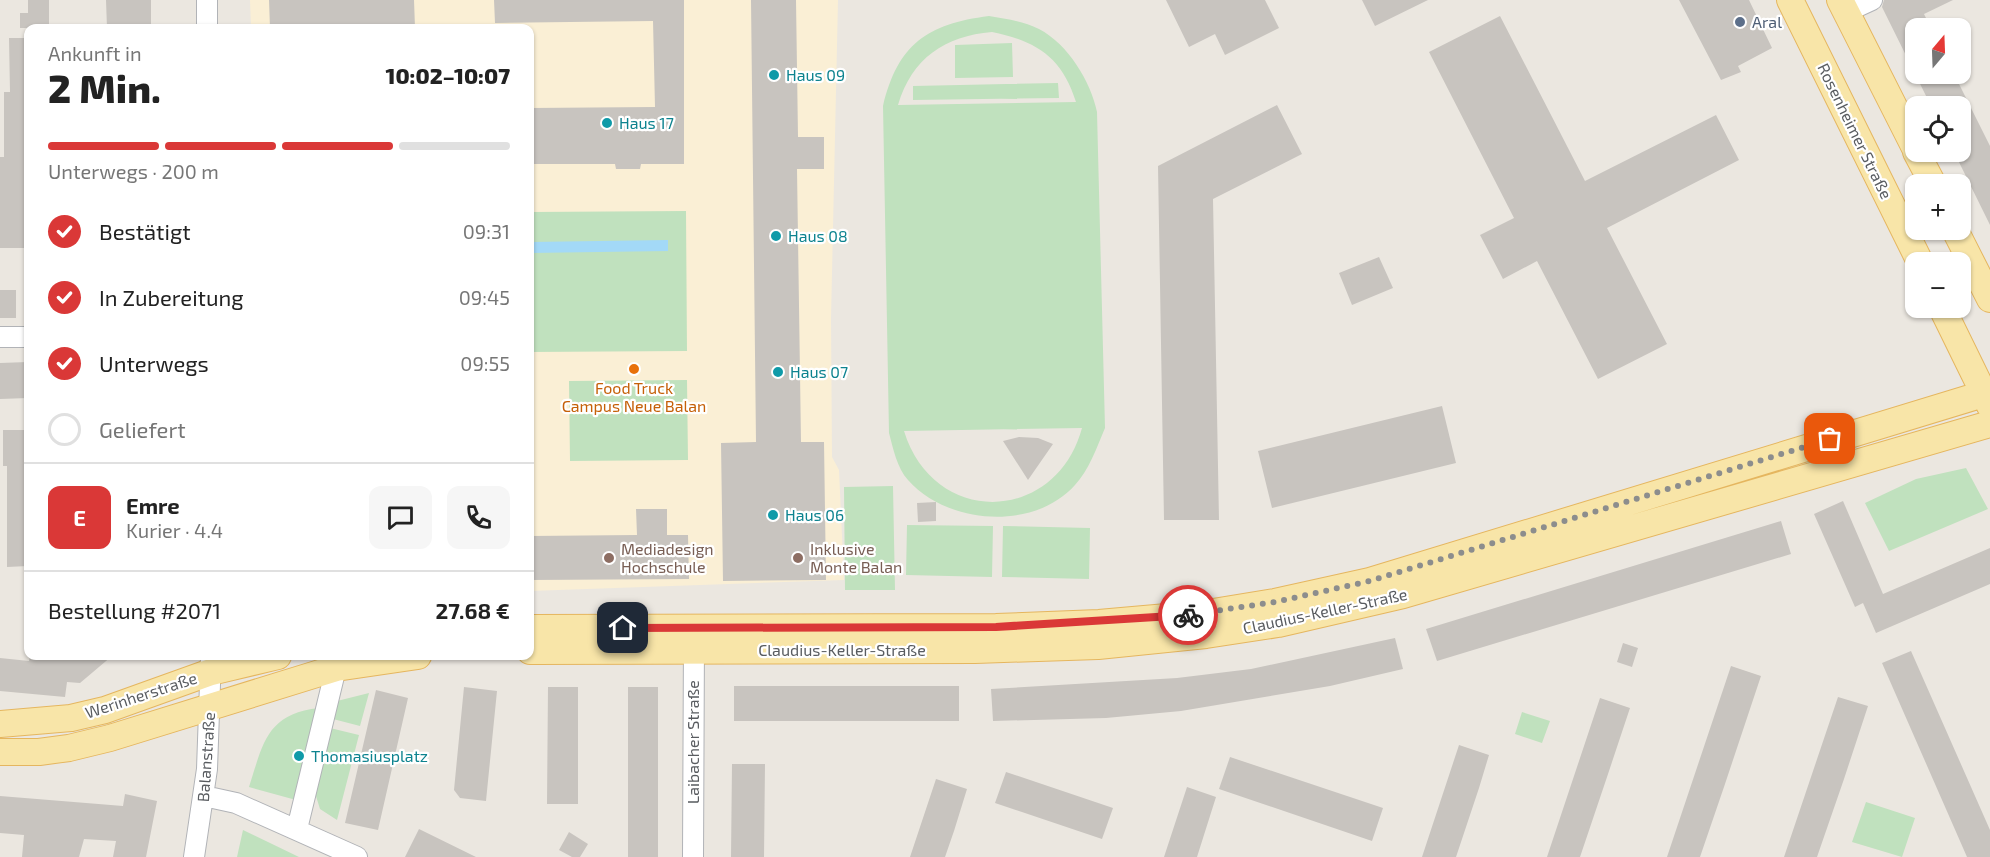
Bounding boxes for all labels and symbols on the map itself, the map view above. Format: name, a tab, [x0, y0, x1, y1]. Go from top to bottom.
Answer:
place label: Aral	[1752, 12, 1782, 31]
marker: Aral	[1733, 15, 1747, 29]
north arrow	[1905, 18, 1971, 84]
street label: Rosenheimer Straße	[1814, 60, 1897, 202]
place label: Haus 09	[786, 65, 845, 84]
marker: Haus 09	[767, 68, 781, 82]
place label: Haus 17	[619, 113, 674, 132]
marker: Haus 17	[600, 116, 614, 130]
place label: Haus 08	[788, 226, 848, 245]
marker: Haus 08	[769, 229, 783, 243]
marker: Food Truck Campus Neue Balan	[627, 362, 641, 376]
place label: Haus 07	[790, 362, 848, 381]
marker: Haus 07	[771, 365, 785, 379]
place label: Food Truck Campus Neue Balan	[562, 378, 706, 415]
pin	[1804, 413, 1855, 464]
place label: Haus 06	[785, 505, 844, 524]
marker: Haus 06	[766, 508, 780, 522]
place label: Mediadesign Hochschule	[621, 539, 714, 576]
place label: Inklusive Monte Balan	[810, 539, 902, 576]
marker: Mediadesign Hochschule	[602, 551, 616, 565]
marker: Inklusive Monte Balan	[791, 551, 805, 565]
street label: Claudius-Keller-Straße	[1241, 584, 1409, 637]
courier	[1158, 585, 1218, 645]
pin	[597, 602, 648, 653]
street label: Claudius-Keller-Straße	[758, 640, 926, 659]
street label: Werinherstraße	[83, 668, 199, 722]
street label: Laibacher Straße	[683, 680, 702, 804]
street label: Balanstraße	[193, 711, 218, 803]
place label: Thomasiusplatz	[311, 746, 428, 765]
marker: Thomasiusplatz	[292, 749, 306, 763]

